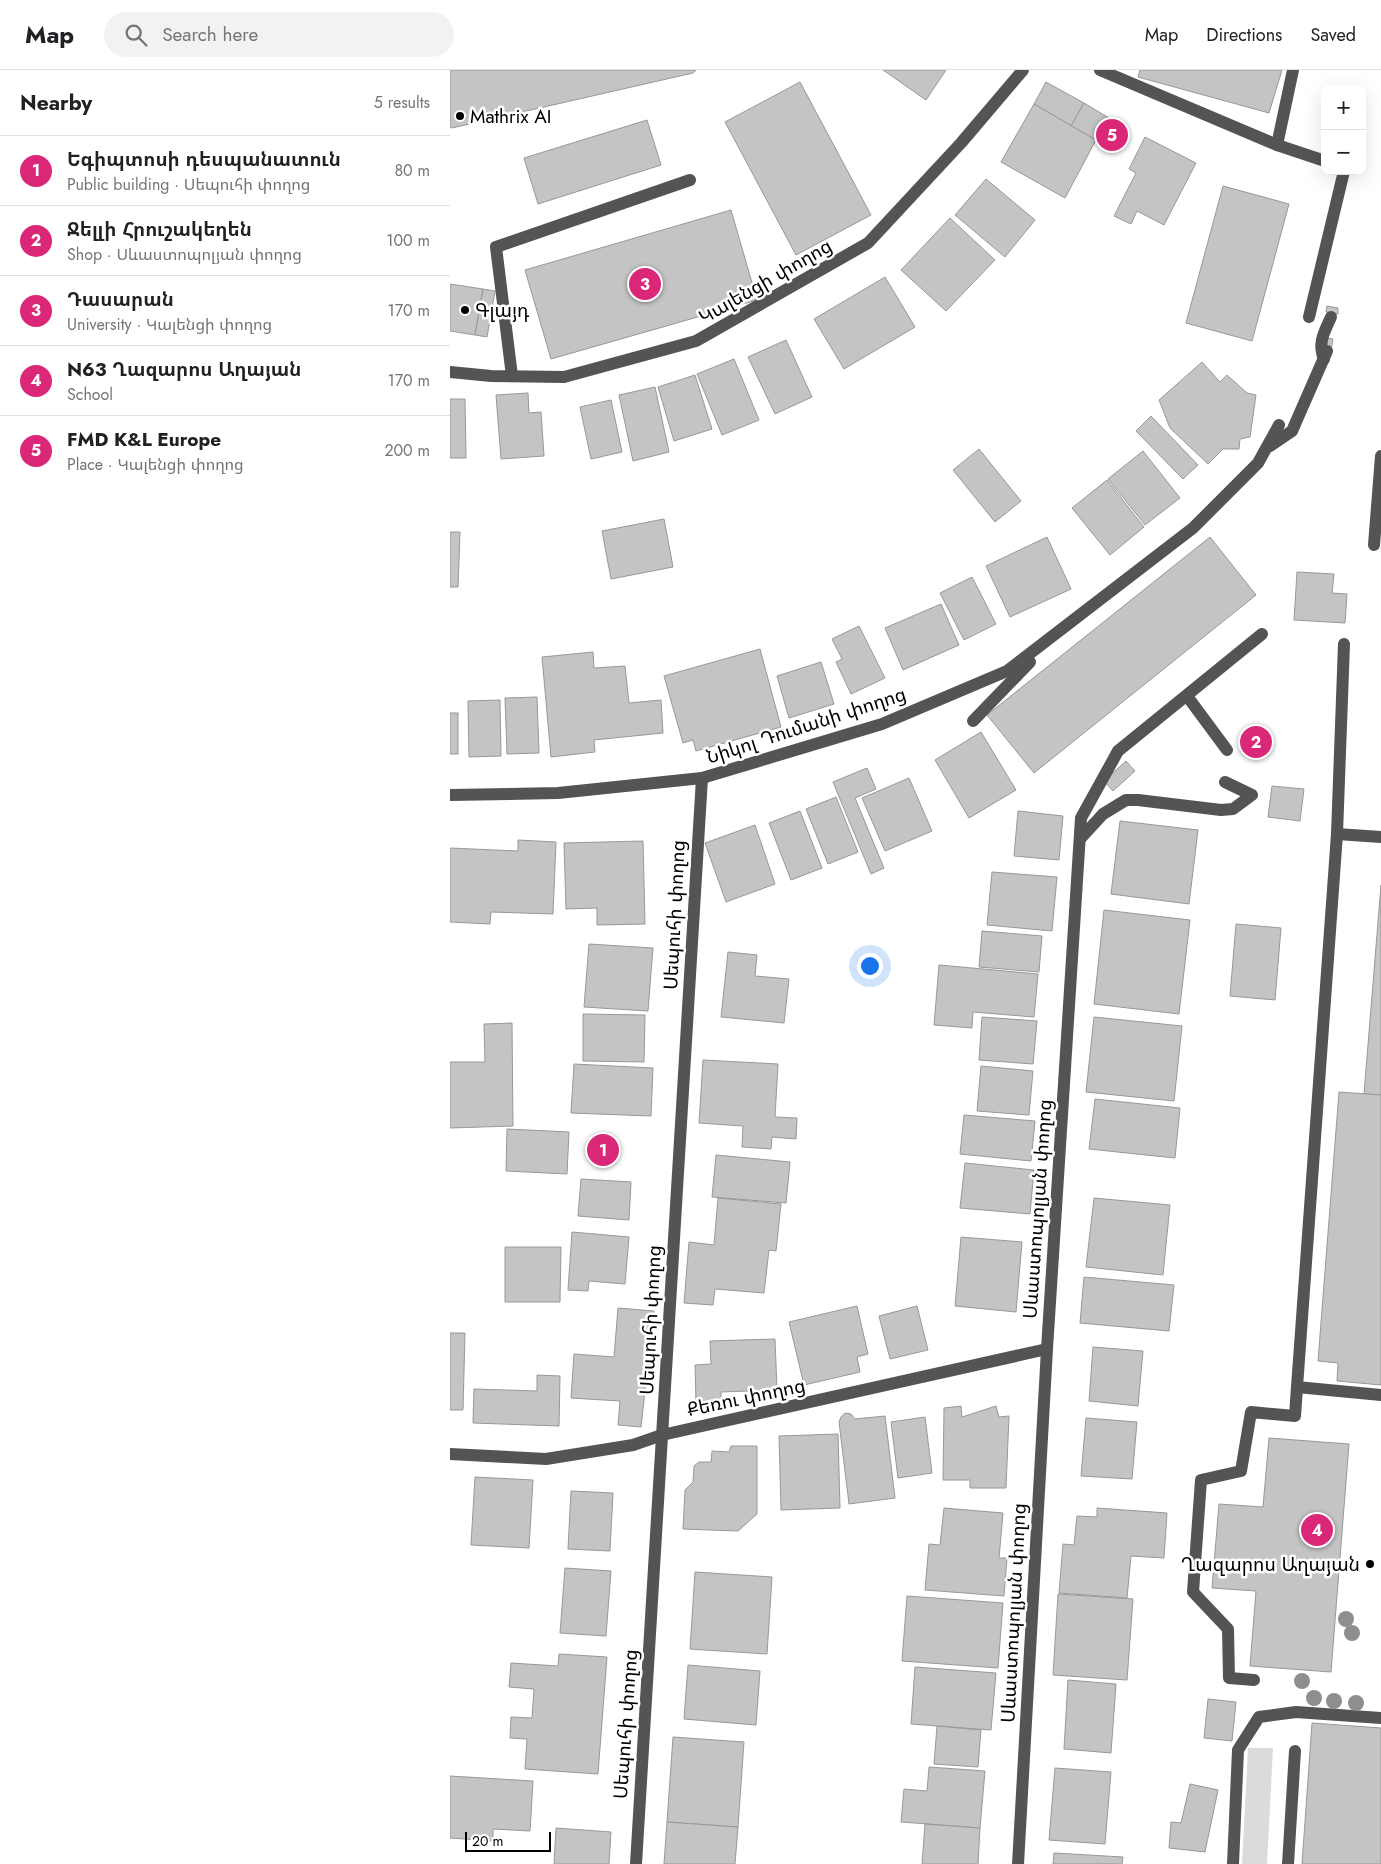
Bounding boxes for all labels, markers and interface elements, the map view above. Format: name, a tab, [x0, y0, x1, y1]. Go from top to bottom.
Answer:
search box	[104, 12, 454, 57]
text: Map	[25, 17, 74, 52]
icon: search	[122, 21, 150, 49]
text: Search here	[162, 21, 258, 48]
text: Map	[1145, 22, 1178, 48]
text: Directions	[1206, 22, 1282, 48]
text: Saved	[1310, 22, 1356, 48]
map controls	[1321, 85, 1366, 175]
button: +	[1321, 85, 1366, 130]
text: Nearby	[20, 88, 92, 118]
text: 5 results	[374, 91, 430, 114]
place label: Mathrix AI	[470, 103, 551, 130]
marker: Mathrix AI	[454, 110, 466, 122]
pin: 5	[1096, 116, 1128, 154]
button: −	[1321, 130, 1366, 175]
text: Եգիպտոսի դեսպանատուն	[67, 146, 341, 173]
text: 1	[32, 159, 40, 182]
text: 80 m	[394, 159, 430, 182]
text: Public building · Սեպուհի փողոց	[67, 173, 310, 196]
text: Ջելլի Հրուշակեղեն	[67, 216, 252, 243]
text: 2	[31, 229, 41, 252]
text: 100 m	[386, 229, 430, 252]
street label: Կալենցի փողոց	[694, 232, 837, 331]
text: Shop · Սևաստոպոլյան փողոց	[67, 243, 302, 266]
pin: 3	[629, 265, 661, 303]
text: Դասարան	[67, 286, 174, 313]
place label: Գլայդ	[475, 297, 530, 324]
text: 3	[31, 299, 41, 322]
text: 170 m	[388, 299, 430, 322]
marker: Գլայդ	[459, 304, 471, 316]
text: University · Կալենցի փողոց	[67, 313, 272, 336]
text: N63 Ղազարոս Աղայան	[67, 356, 301, 383]
text: 4	[30, 369, 42, 392]
text: 170 m	[388, 369, 430, 392]
text: School	[67, 383, 113, 406]
text: FMD K&L Europe	[67, 426, 221, 453]
text: 5	[31, 439, 41, 462]
text: 200 m	[384, 439, 430, 462]
text: Place · Կալենցի փողոց	[67, 453, 244, 476]
street label: Նիկոլ Դումանի փողոց	[703, 680, 909, 771]
pin: 2	[1240, 723, 1272, 761]
street label: Սեպուհի փողոց	[657, 839, 692, 991]
your location	[857, 953, 883, 979]
street label: Սևաստոպոլյան փողոց	[1016, 1098, 1059, 1320]
pin: 1	[587, 1131, 619, 1169]
street label: Սեպուհի փողոց	[633, 1244, 668, 1396]
street label: Քեռու փողոց	[684, 1372, 808, 1423]
street label: Սևաստոպոլյան փողոց	[994, 1502, 1033, 1724]
pin: 4	[1301, 1511, 1333, 1549]
place label: Ղազարոս Աղայան	[1181, 1551, 1360, 1578]
marker: Ղազարոս Աղայան	[1364, 1558, 1376, 1570]
street label: Սեպուհի փողոց	[607, 1648, 644, 1800]
scale bar	[465, 1829, 551, 1852]
text: 20 m	[472, 1831, 504, 1851]

